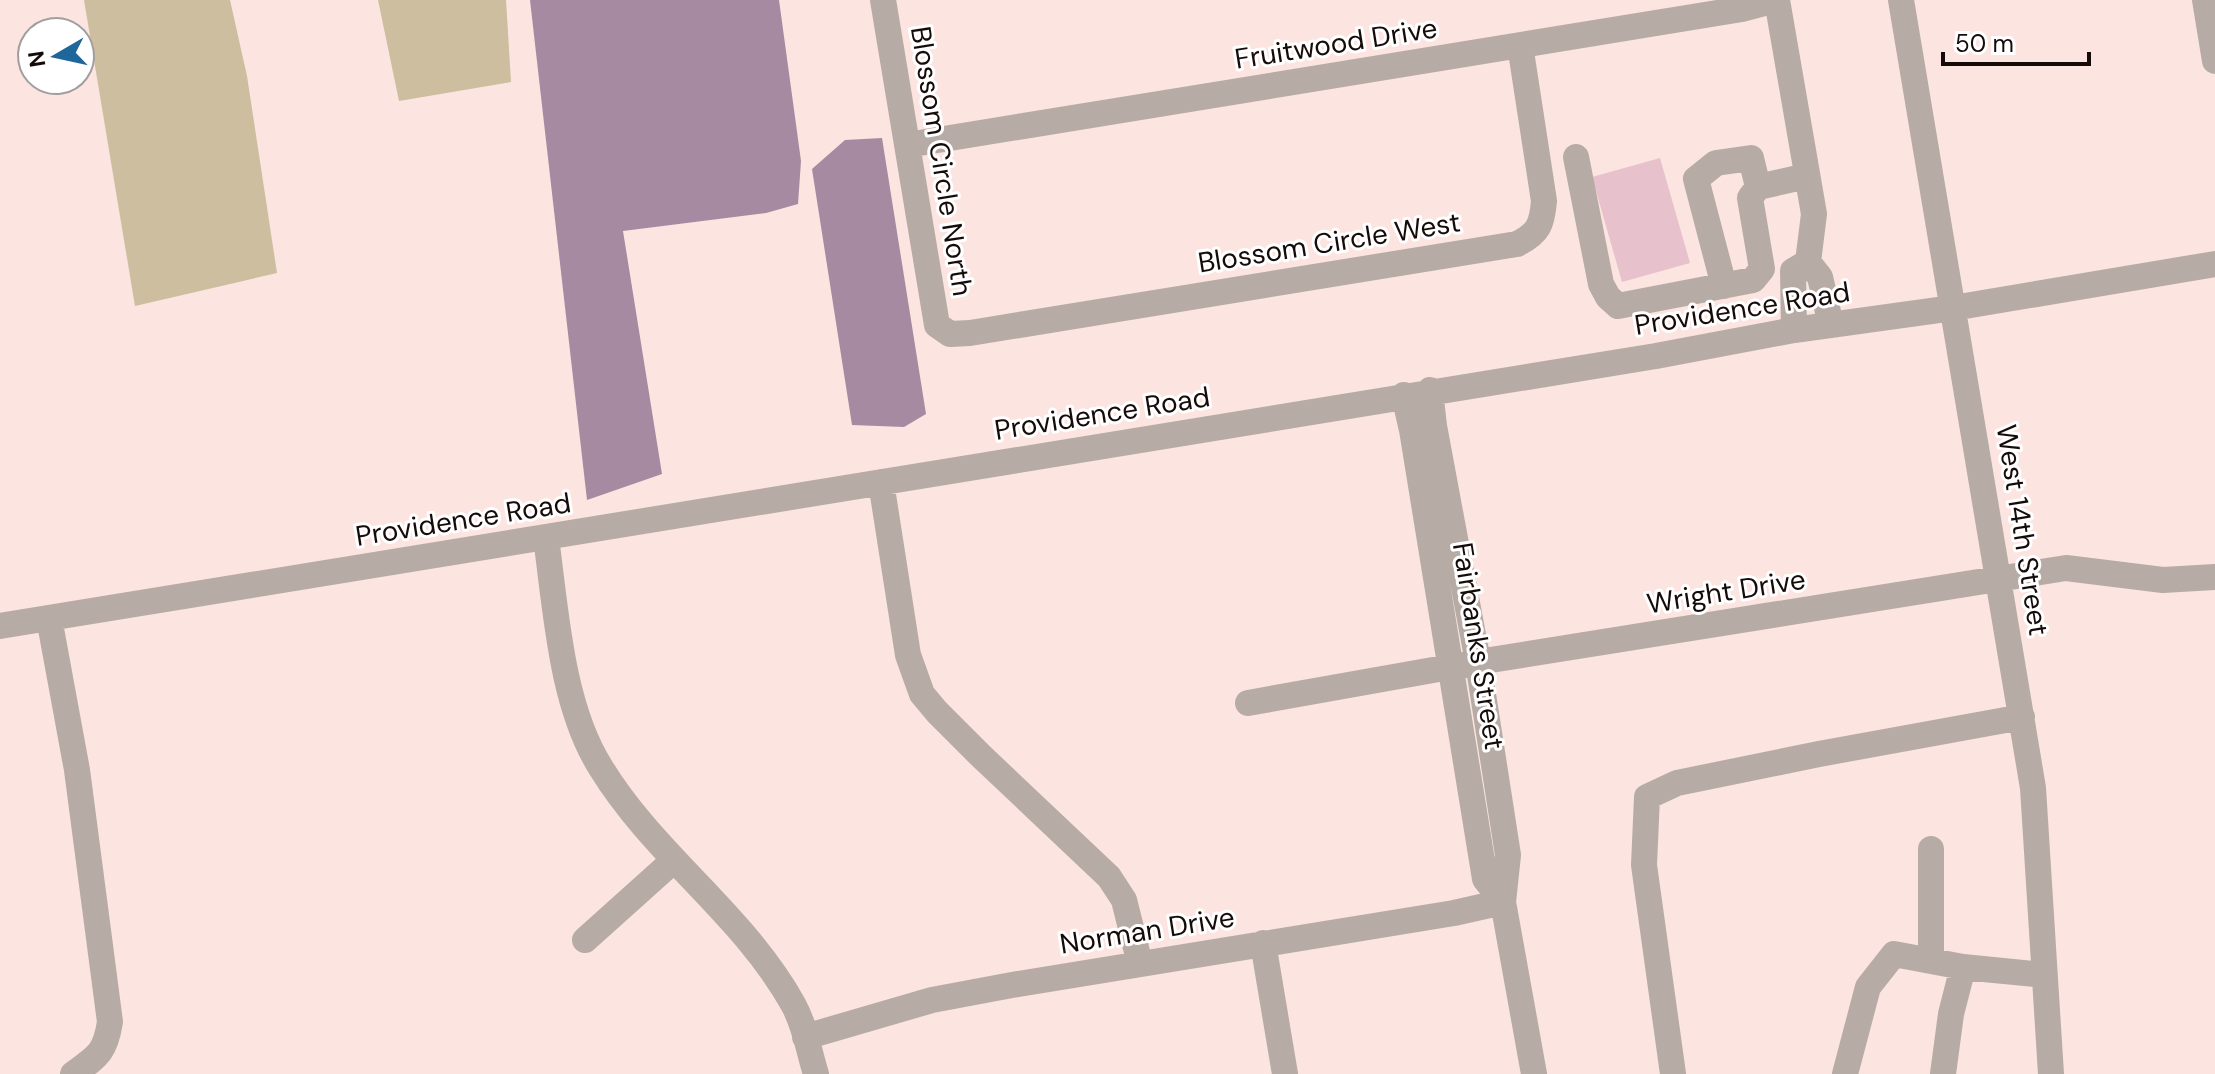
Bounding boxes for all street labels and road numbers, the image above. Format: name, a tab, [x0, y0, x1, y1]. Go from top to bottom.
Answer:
street label: Fruitwood Drive	[1232, 9, 1440, 78]
street label: Blossom Circle North	[902, 24, 981, 299]
street label: Blossom Circle West	[1195, 203, 1463, 281]
street label: Providence Road	[1632, 273, 1852, 344]
street label: Providence Road	[992, 378, 1212, 449]
street label: West 14th Street	[1988, 422, 2057, 638]
street label: Providence Road	[353, 484, 573, 555]
street label: Fairbanks Street	[1444, 540, 1513, 752]
street label: Wright Drive	[1644, 561, 1808, 622]
street label: Norman Drive	[1057, 898, 1237, 963]

